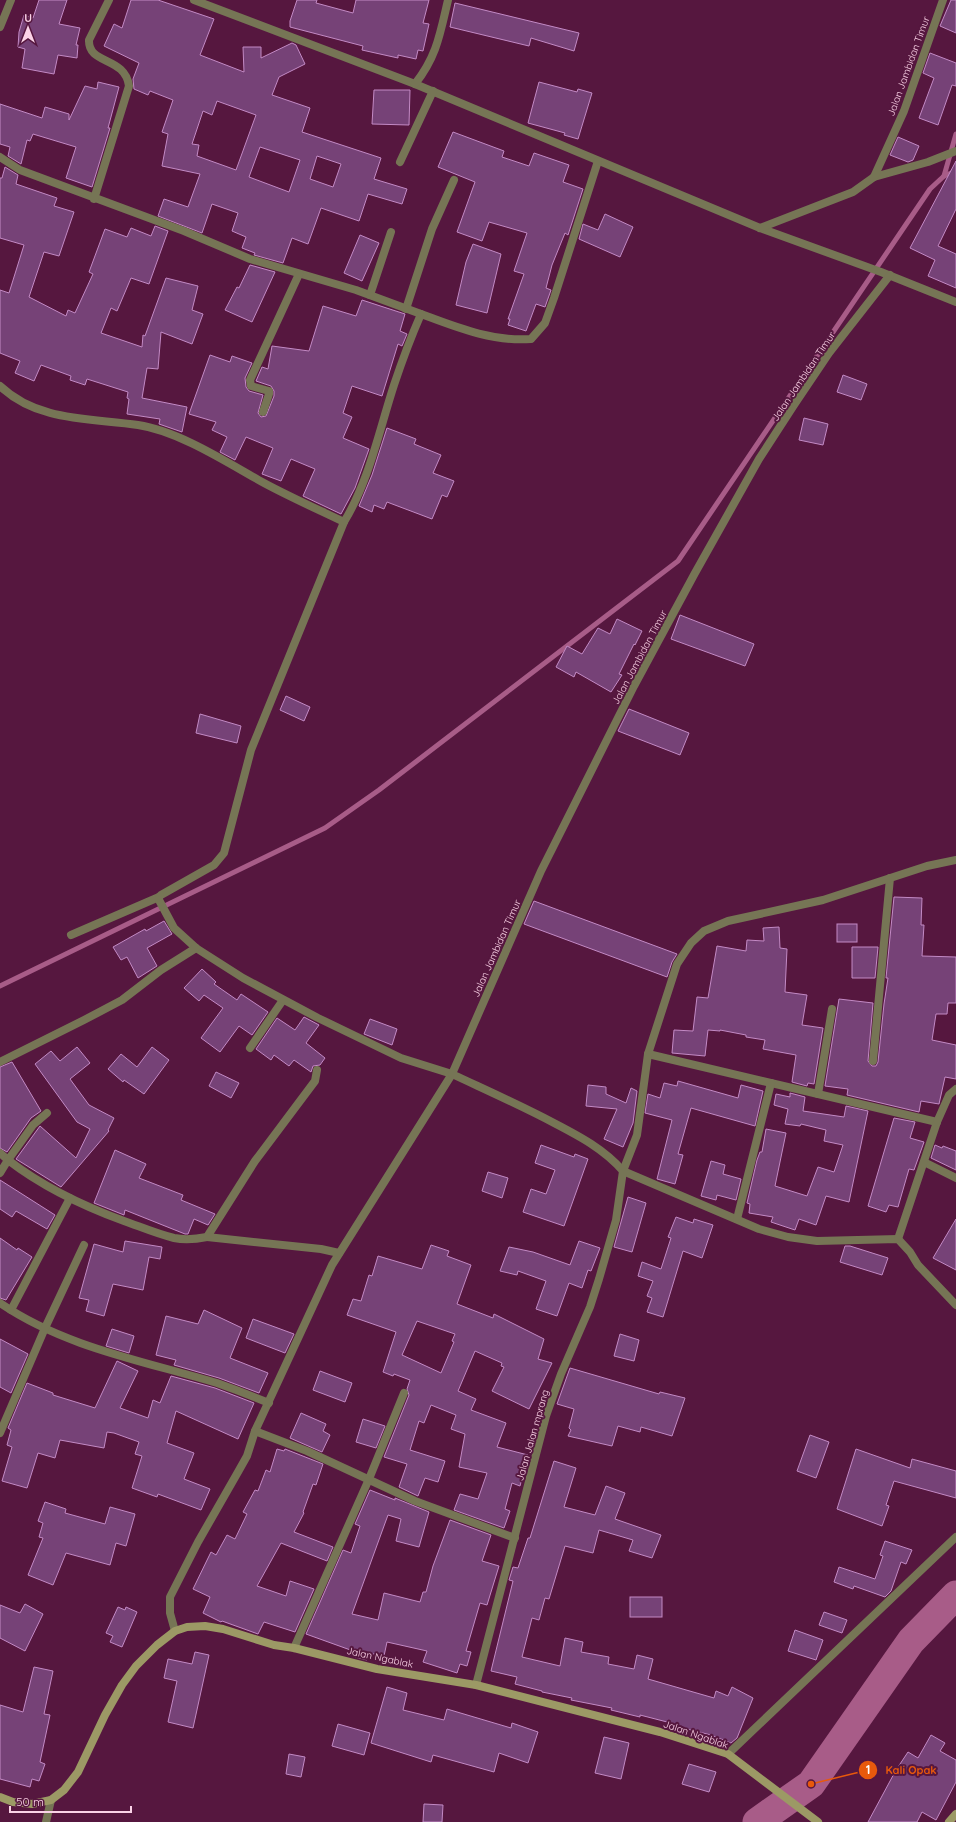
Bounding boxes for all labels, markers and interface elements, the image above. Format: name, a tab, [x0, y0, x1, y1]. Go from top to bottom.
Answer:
north arrow	[8, 8, 48, 48]
text: U	[24, 11, 32, 25]
street label: Jalan Jambidan Timur	[884, 14, 933, 118]
street label: Jalan Jambidan Timur	[769, 329, 838, 424]
street label: Jalan Jambidan Timur	[609, 608, 670, 707]
street label: Jalan Jambidan Timur	[469, 897, 524, 999]
street label: Jalan Jalan mprang	[513, 1388, 552, 1482]
street label: Jalan Ngablak	[345, 1644, 414, 1671]
street label: Jalan Ngablak	[662, 1717, 730, 1752]
callout: Kali Opak	[858, 1758, 945, 1781]
text: 1	[866, 1762, 870, 1777]
text: Kali Opak	[885, 1763, 937, 1777]
scale bar	[10, 1788, 131, 1814]
text: 50 m	[16, 1794, 44, 1809]

